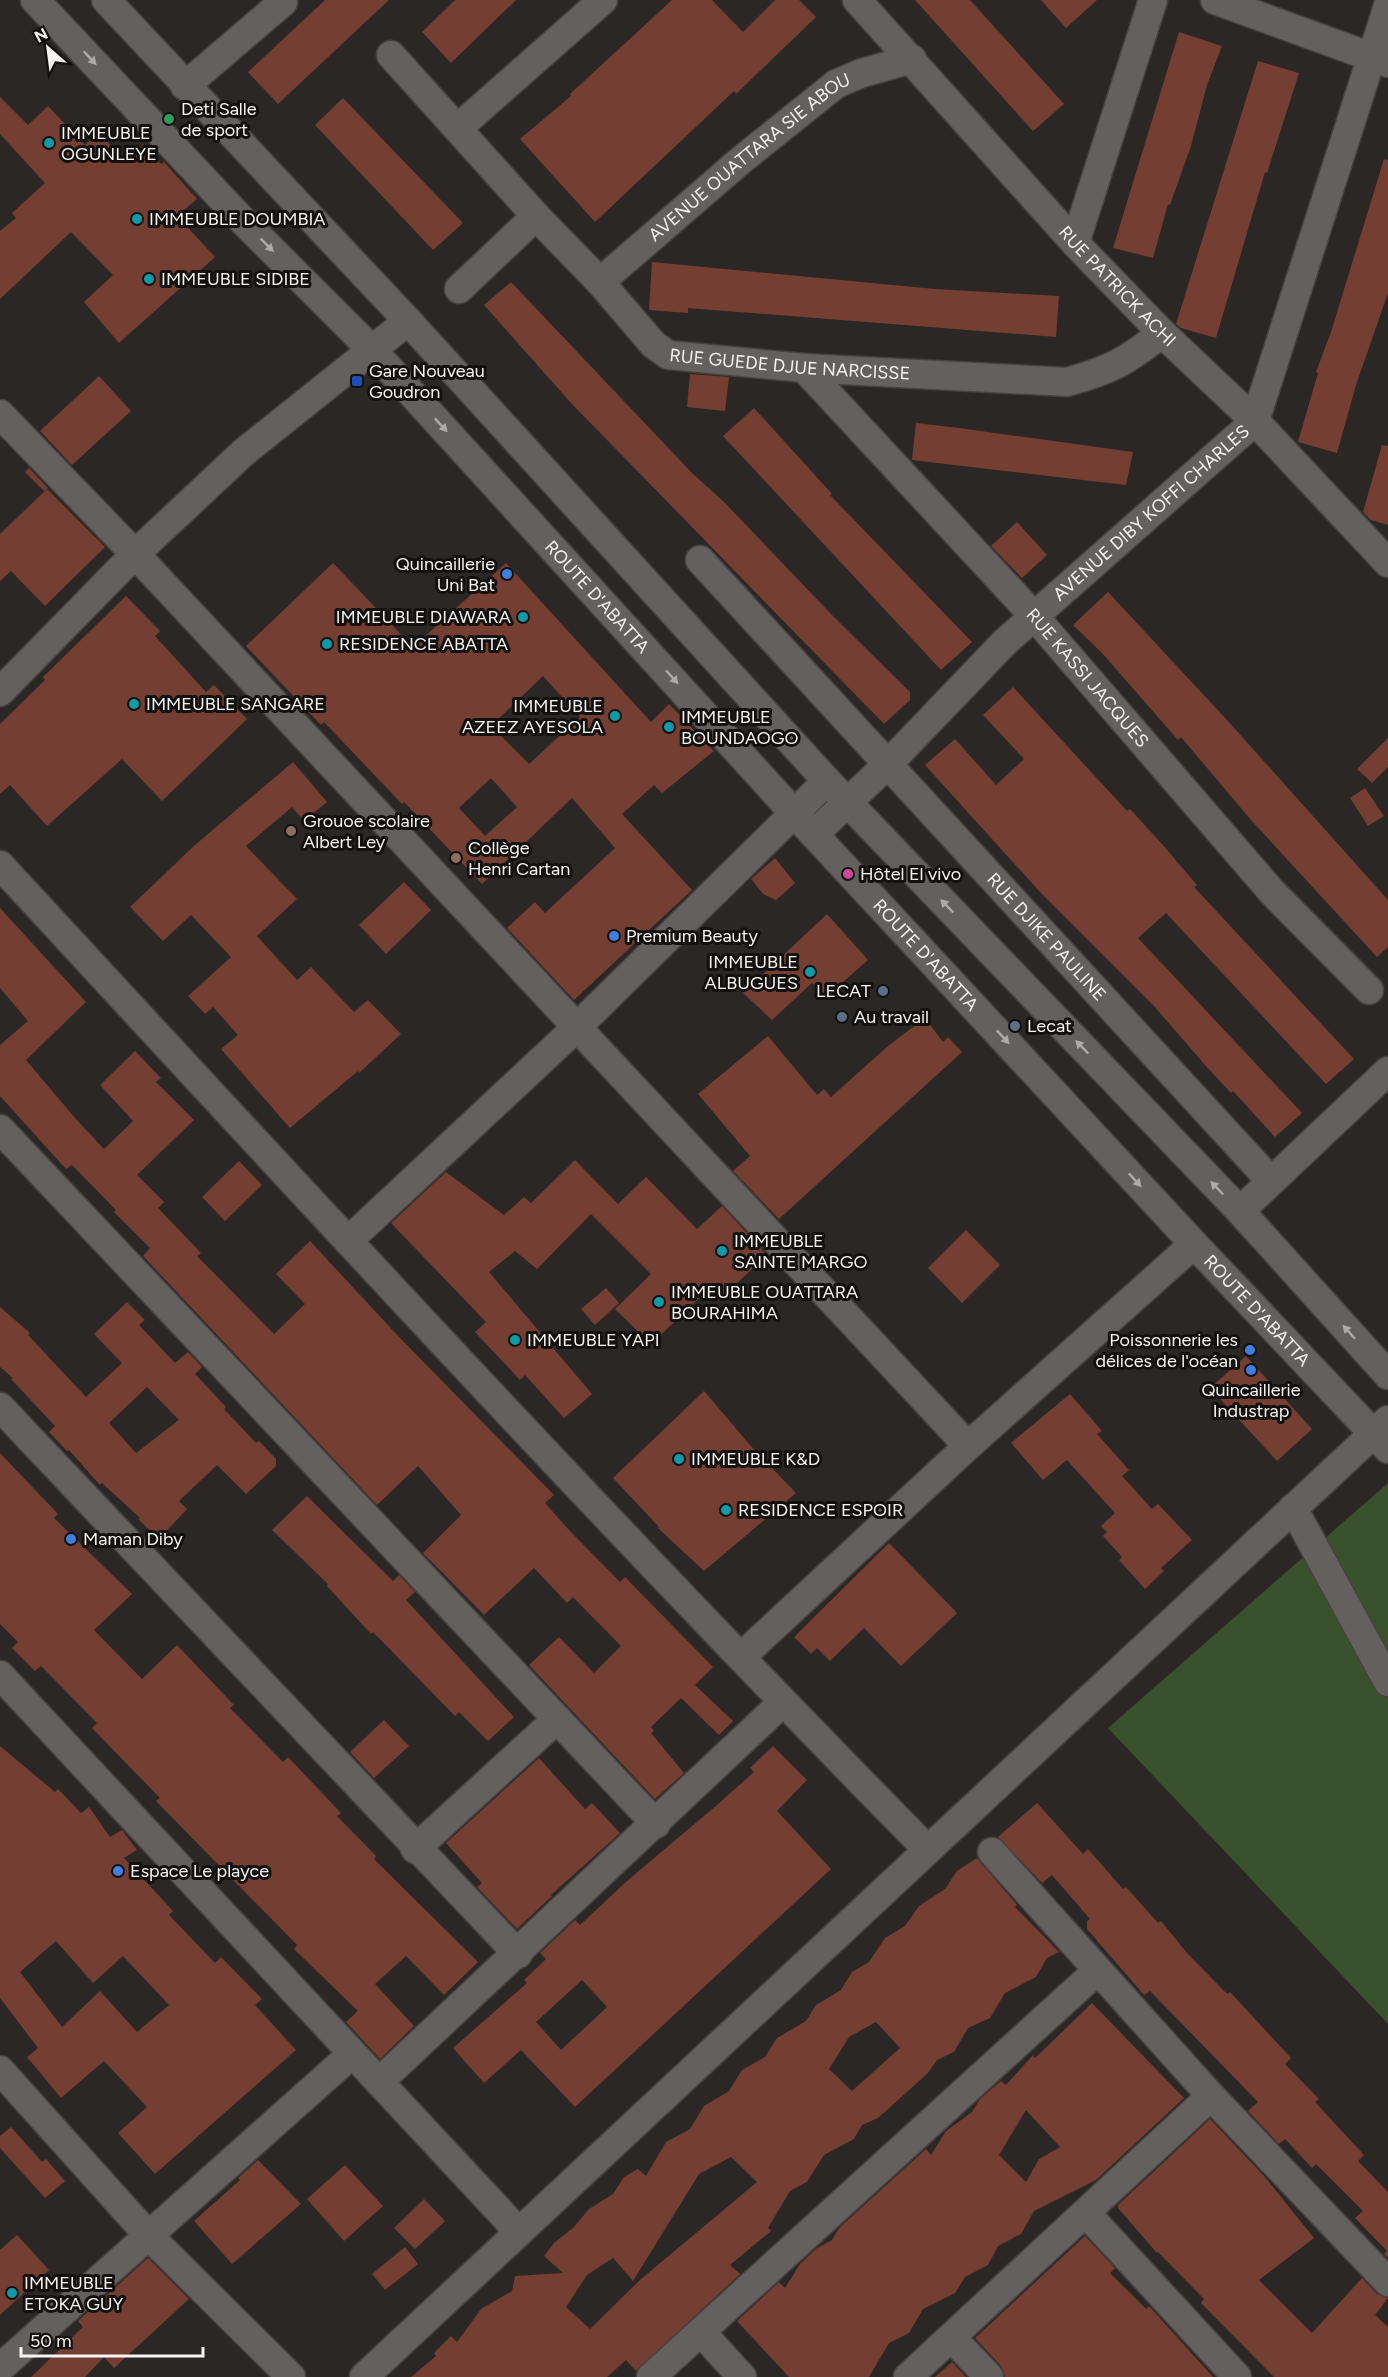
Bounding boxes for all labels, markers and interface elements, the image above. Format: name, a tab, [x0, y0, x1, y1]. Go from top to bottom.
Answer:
north arrow	[18, 18, 78, 78]
text: N	[31, 24, 51, 46]
one-way arrow	[82, 51, 96, 65]
street label: AVENUE OUATTARA SIE ABOU	[644, 68, 853, 246]
place label: Deti Salle de sport	[181, 98, 257, 141]
marker: Deti Salle de sport	[162, 112, 176, 126]
place label: IMMEUBLE OGUNLEYE	[61, 122, 157, 165]
marker: IMMEUBLE OGUNLEYE	[42, 136, 56, 150]
place label: IMMEUBLE DOUMBIA	[149, 208, 326, 230]
marker: IMMEUBLE DOUMBIA	[130, 212, 144, 226]
street label: RUE PATRICK ACHI	[1054, 221, 1180, 351]
one-way arrow	[260, 238, 275, 252]
place label: IMMEUBLE SIDIBE	[161, 268, 310, 290]
marker: IMMEUBLE SIDIBE	[142, 272, 156, 286]
street label: RUE GUEDE DJUE NARCISSE	[669, 344, 911, 385]
place label: Gare Nouveau Goudron	[369, 360, 485, 403]
marker: Gare Nouveau Goudron	[350, 374, 364, 388]
one-way arrow	[434, 417, 447, 432]
street label: AVENUE DIBY KOFFI CHARLES	[1048, 420, 1254, 605]
street label: ROUTE D'ABATTA	[540, 536, 654, 658]
place label: Quincaillerie Uni Bat	[396, 553, 495, 596]
marker: Quincaillerie Uni Bat	[500, 567, 514, 581]
street label: RUE KASSI JACQUES	[1022, 604, 1153, 752]
place label: IMMEUBLE DIAWARA	[336, 606, 511, 628]
marker: IMMEUBLE DIAWARA	[516, 610, 530, 624]
place label: RESIDENCE ABATTA	[339, 633, 508, 655]
marker: RESIDENCE ABATTA	[320, 637, 334, 651]
one-way arrow	[665, 669, 678, 684]
place label: IMMEUBLE SANGARE	[146, 693, 325, 715]
place label: IMMEUBLE AZEEZ AYESOLA	[462, 695, 603, 738]
marker: IMMEUBLE SANGARE	[127, 697, 141, 711]
place label: IMMEUBLE BOUNDAOGO	[681, 706, 798, 749]
marker: IMMEUBLE AZEEZ AYESOLA	[608, 709, 622, 723]
marker: IMMEUBLE BOUNDAOGO	[662, 720, 676, 734]
place label: Grouoe scolaire Albert Ley	[303, 810, 430, 853]
marker: Grouoe scolaire Albert Ley	[284, 824, 298, 838]
place label: Collège Henri Cartan	[468, 837, 570, 880]
marker: Collège Henri Cartan	[449, 851, 463, 865]
place label: Hôtel El vivo	[860, 863, 961, 885]
marker: Hôtel El vivo	[841, 867, 855, 881]
street label: RUE DJIKE PAULINE	[982, 868, 1111, 1005]
street label: ROUTE D'ABATTA	[868, 894, 983, 1015]
one-way arrow	[940, 899, 954, 914]
place label: Premium Beauty	[626, 925, 758, 947]
marker: Premium Beauty	[607, 929, 621, 943]
place label: IMMEUBLE ALBUGUES	[705, 951, 798, 994]
marker: IMMEUBLE ALBUGUES	[803, 965, 817, 979]
place label: LECAT	[816, 980, 871, 1002]
marker: LECAT	[876, 984, 890, 998]
place label: Au travail	[854, 1006, 929, 1028]
marker: Au travail	[835, 1010, 849, 1024]
place label: Lecat	[1027, 1015, 1072, 1037]
marker: Lecat	[1008, 1019, 1022, 1033]
one-way arrow	[996, 1029, 1010, 1044]
one-way arrow	[1076, 1040, 1090, 1054]
one-way arrow	[1128, 1172, 1141, 1187]
one-way arrow	[1211, 1181, 1225, 1195]
place label: IMMEUBLE SAINTE MARGO	[734, 1230, 867, 1273]
marker: IMMEUBLE SAINTE MARGO	[715, 1244, 729, 1258]
street label: ROUTE D'ABATTA	[1199, 1250, 1315, 1371]
place label: IMMEUBLE OUATTARA BOURAHIMA	[671, 1281, 858, 1324]
marker: IMMEUBLE OUATTARA BOURAHIMA	[652, 1295, 666, 1309]
one-way arrow	[1342, 1324, 1356, 1339]
place label: IMMEUBLE YAPI	[527, 1329, 660, 1351]
place label: Poissonnerie les délices de l'océan	[1095, 1329, 1238, 1372]
marker: IMMEUBLE YAPI	[508, 1333, 522, 1347]
marker: Poissonnerie les délices de l'océan	[1243, 1343, 1257, 1357]
marker: Quincaillerie Industrap	[1244, 1363, 1258, 1377]
place label: Quincaillerie Industrap	[1201, 1379, 1301, 1422]
place label: IMMEUBLE K&D	[691, 1448, 820, 1470]
marker: IMMEUBLE K&D	[672, 1452, 686, 1466]
place label: RESIDENCE ESPOIR	[738, 1499, 903, 1521]
marker: RESIDENCE ESPOIR	[719, 1503, 733, 1517]
place label: Maman Diby	[83, 1528, 183, 1550]
marker: Maman Diby	[64, 1532, 78, 1546]
place label: Espace Le playce	[130, 1860, 269, 1882]
marker: Espace Le playce	[111, 1864, 125, 1878]
place label: IMMEUBLE ETOKA GUY	[24, 2272, 123, 2315]
marker: IMMEUBLE ETOKA GUY	[5, 2286, 19, 2300]
scale bar	[21, 2320, 202, 2358]
text: 50 m	[30, 2330, 72, 2352]

